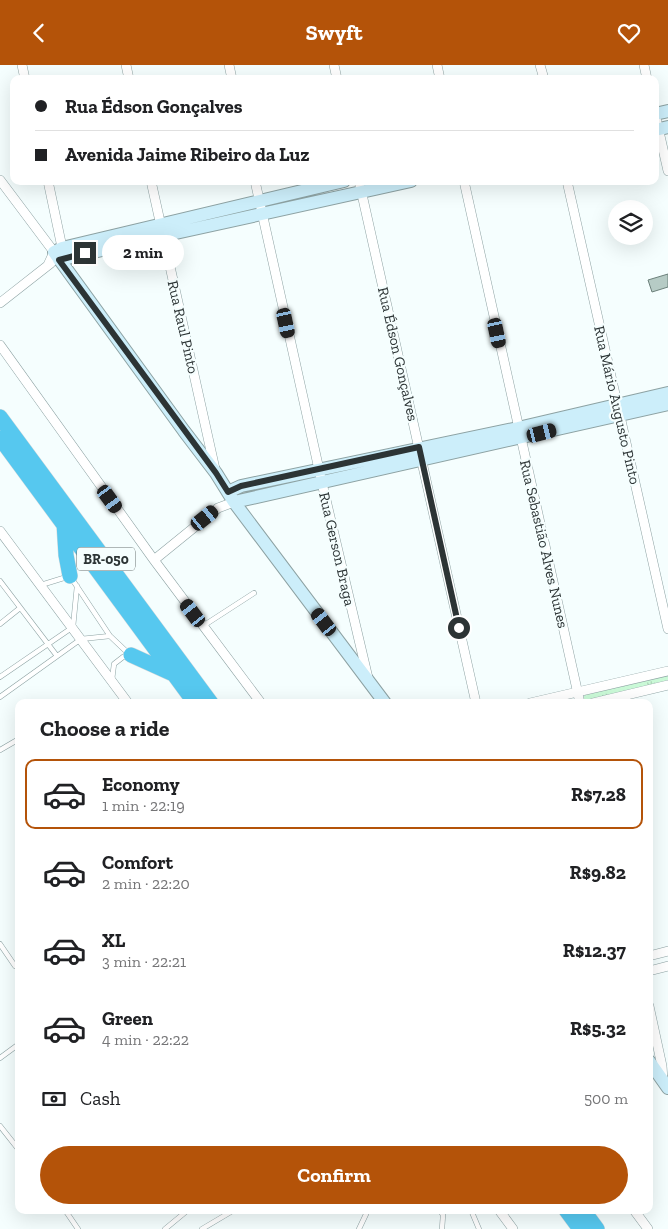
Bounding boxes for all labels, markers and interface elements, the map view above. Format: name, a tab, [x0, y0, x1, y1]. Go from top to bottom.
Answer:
icon: back	[25, 19, 53, 47]
text: Swyft	[306, 19, 362, 46]
icon: heart	[615, 19, 643, 47]
text: Rua Édson Gonçalves	[65, 95, 242, 118]
text: Avenida Jaime Ribeiro da Luz	[65, 143, 310, 166]
map controls	[608, 200, 653, 245]
button: layers	[608, 200, 653, 245]
callout: 2 min	[102, 235, 185, 271]
route end	[74, 242, 96, 264]
text: 2 min	[123, 243, 163, 262]
street label: Rua Raul Pinto	[164, 279, 203, 376]
street label: Rua Édson Gonçalves	[374, 285, 422, 423]
car	[275, 307, 296, 339]
car	[486, 317, 507, 349]
street label: Rua Mário Augusto Pinto	[590, 324, 644, 486]
car	[525, 422, 558, 444]
street label: Rua Sebastião Alves Nunes	[516, 458, 572, 630]
car	[95, 482, 124, 516]
street label: Rua Gerson Braga	[315, 490, 359, 608]
car	[188, 503, 221, 533]
road number: BR-050	[77, 547, 135, 571]
car	[177, 597, 208, 629]
car	[308, 606, 339, 638]
route start	[448, 617, 470, 639]
text: Choose a ride	[40, 715, 170, 742]
icon: car	[42, 772, 87, 817]
text: Economy	[102, 773, 180, 796]
text: R$7.28	[571, 783, 626, 806]
text: 1 min · 22:19	[102, 796, 185, 815]
icon: car	[42, 850, 87, 895]
text: Comfort	[102, 851, 173, 874]
text: R$9.82	[570, 861, 626, 884]
text: 2 min · 22:20	[102, 874, 190, 893]
icon: car	[42, 928, 87, 973]
text: XL	[102, 929, 125, 952]
text: R$12.37	[563, 939, 626, 962]
text: 3 min · 22:21	[102, 952, 186, 971]
icon: car	[42, 1006, 87, 1051]
text: Green	[102, 1007, 153, 1030]
text: R$5.32	[570, 1017, 626, 1040]
text: 4 min · 22:22	[102, 1030, 189, 1049]
icon: cash	[40, 1085, 68, 1113]
text: Cash	[80, 1087, 120, 1110]
text: 500 m	[584, 1089, 628, 1108]
button: Confirm	[40, 1146, 628, 1204]

